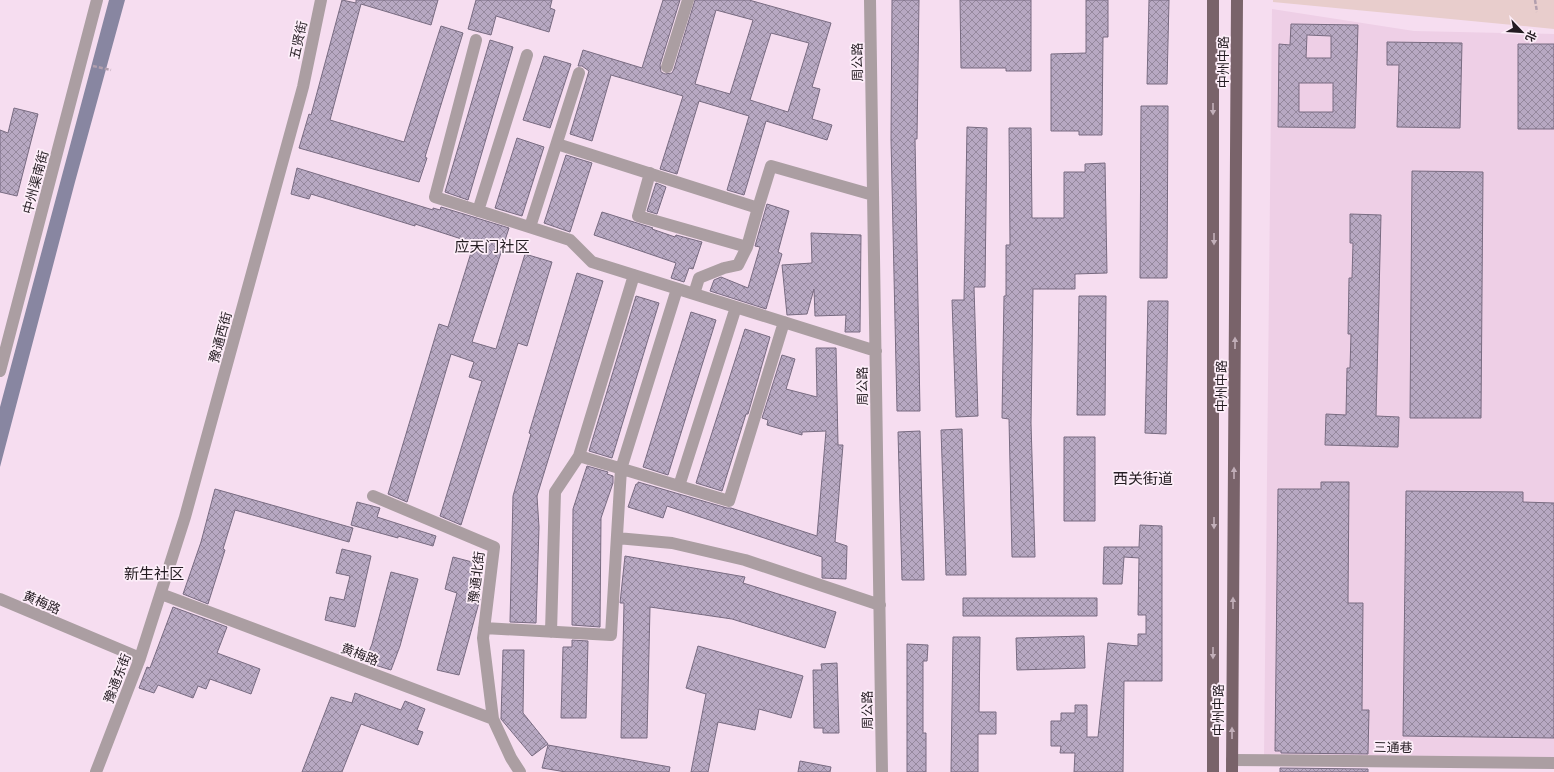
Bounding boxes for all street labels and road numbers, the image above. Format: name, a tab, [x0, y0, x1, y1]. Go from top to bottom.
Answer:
street label: 五贤街	[286, 19, 311, 61]
street label: 中州中路	[1215, 36, 1232, 88]
street label: 周公路	[849, 42, 866, 82]
street label: 中州渠南街	[19, 149, 52, 216]
street label: 豫通西街	[206, 310, 235, 364]
street label: 中州中路	[1213, 360, 1230, 412]
street label: 周公路	[854, 366, 871, 406]
street label: 豫通北街	[465, 550, 488, 604]
street label: 黄梅路	[21, 587, 63, 618]
street label: 黄梅路	[339, 640, 381, 669]
street label: 豫通东街	[100, 651, 135, 706]
street label: 中州中路	[1210, 684, 1227, 736]
street label: 周公路	[859, 690, 876, 730]
street label: 三通巷	[1373, 739, 1413, 756]

